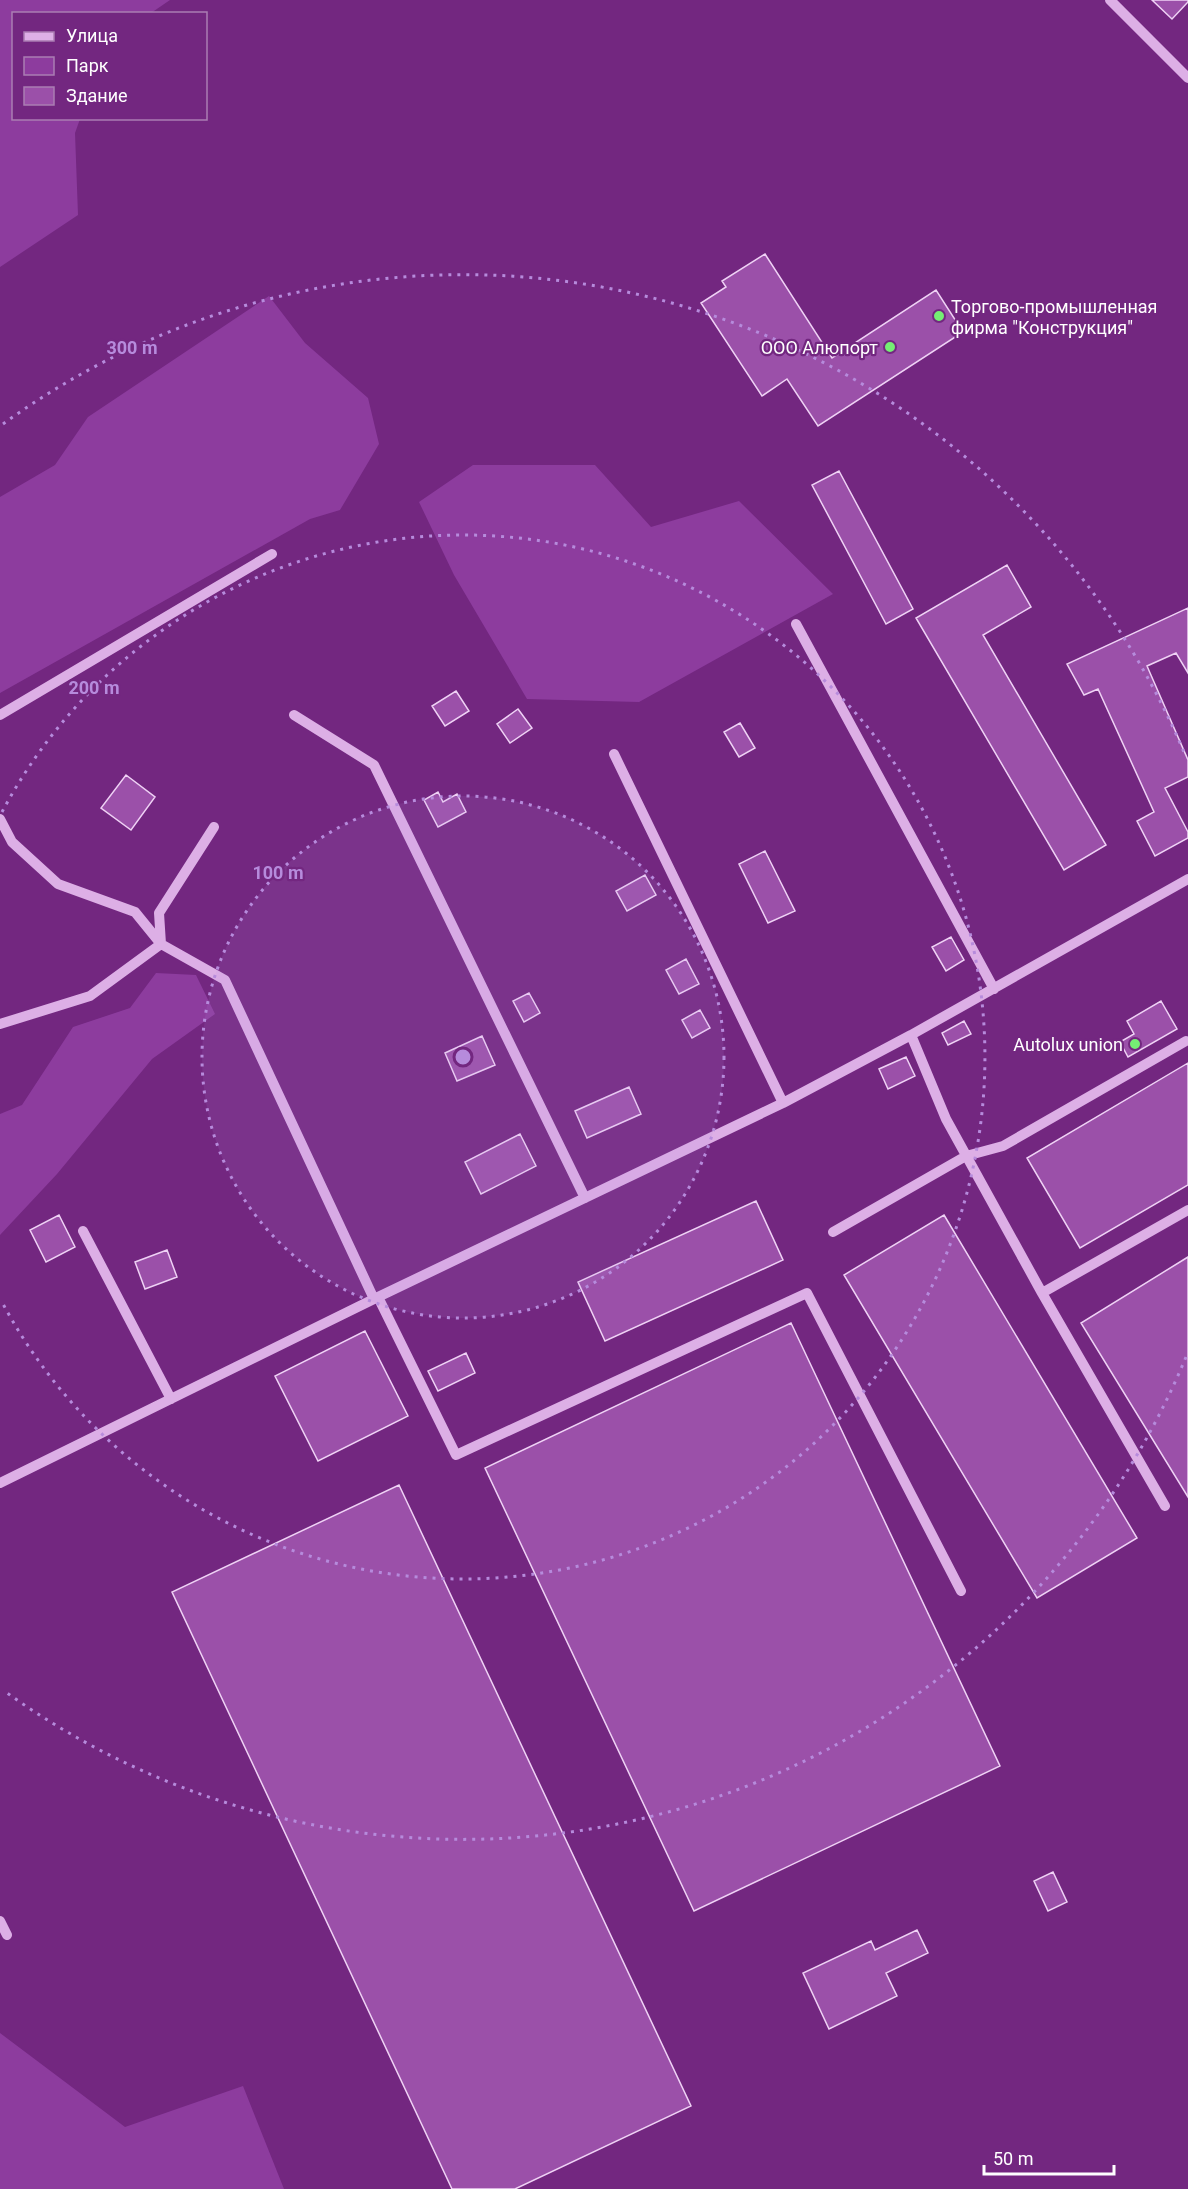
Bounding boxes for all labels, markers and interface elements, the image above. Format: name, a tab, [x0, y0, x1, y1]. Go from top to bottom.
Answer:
legend	[12, 12, 207, 120]
text: Улица	[66, 25, 118, 46]
text: Парк	[66, 55, 109, 76]
text: Здание	[66, 85, 128, 106]
place label: Торгово-промышленная фирма "Конструкция"	[951, 296, 1157, 338]
marker: Торгово-промышленная фирма "Конструкция"	[932, 309, 946, 323]
text: 300 m	[106, 337, 158, 358]
place label: ООО Алюпорт	[761, 337, 878, 358]
marker: ООО Алюпорт	[883, 340, 897, 354]
text: 200 m	[68, 677, 120, 698]
text: 100 m	[252, 862, 304, 883]
place label: Autolux union	[1013, 1034, 1123, 1055]
marker: Autolux union	[1128, 1037, 1142, 1051]
centre of rings	[453, 1047, 473, 1067]
scale bar	[984, 2138, 1114, 2176]
text: 50 m	[993, 2148, 1033, 2169]

